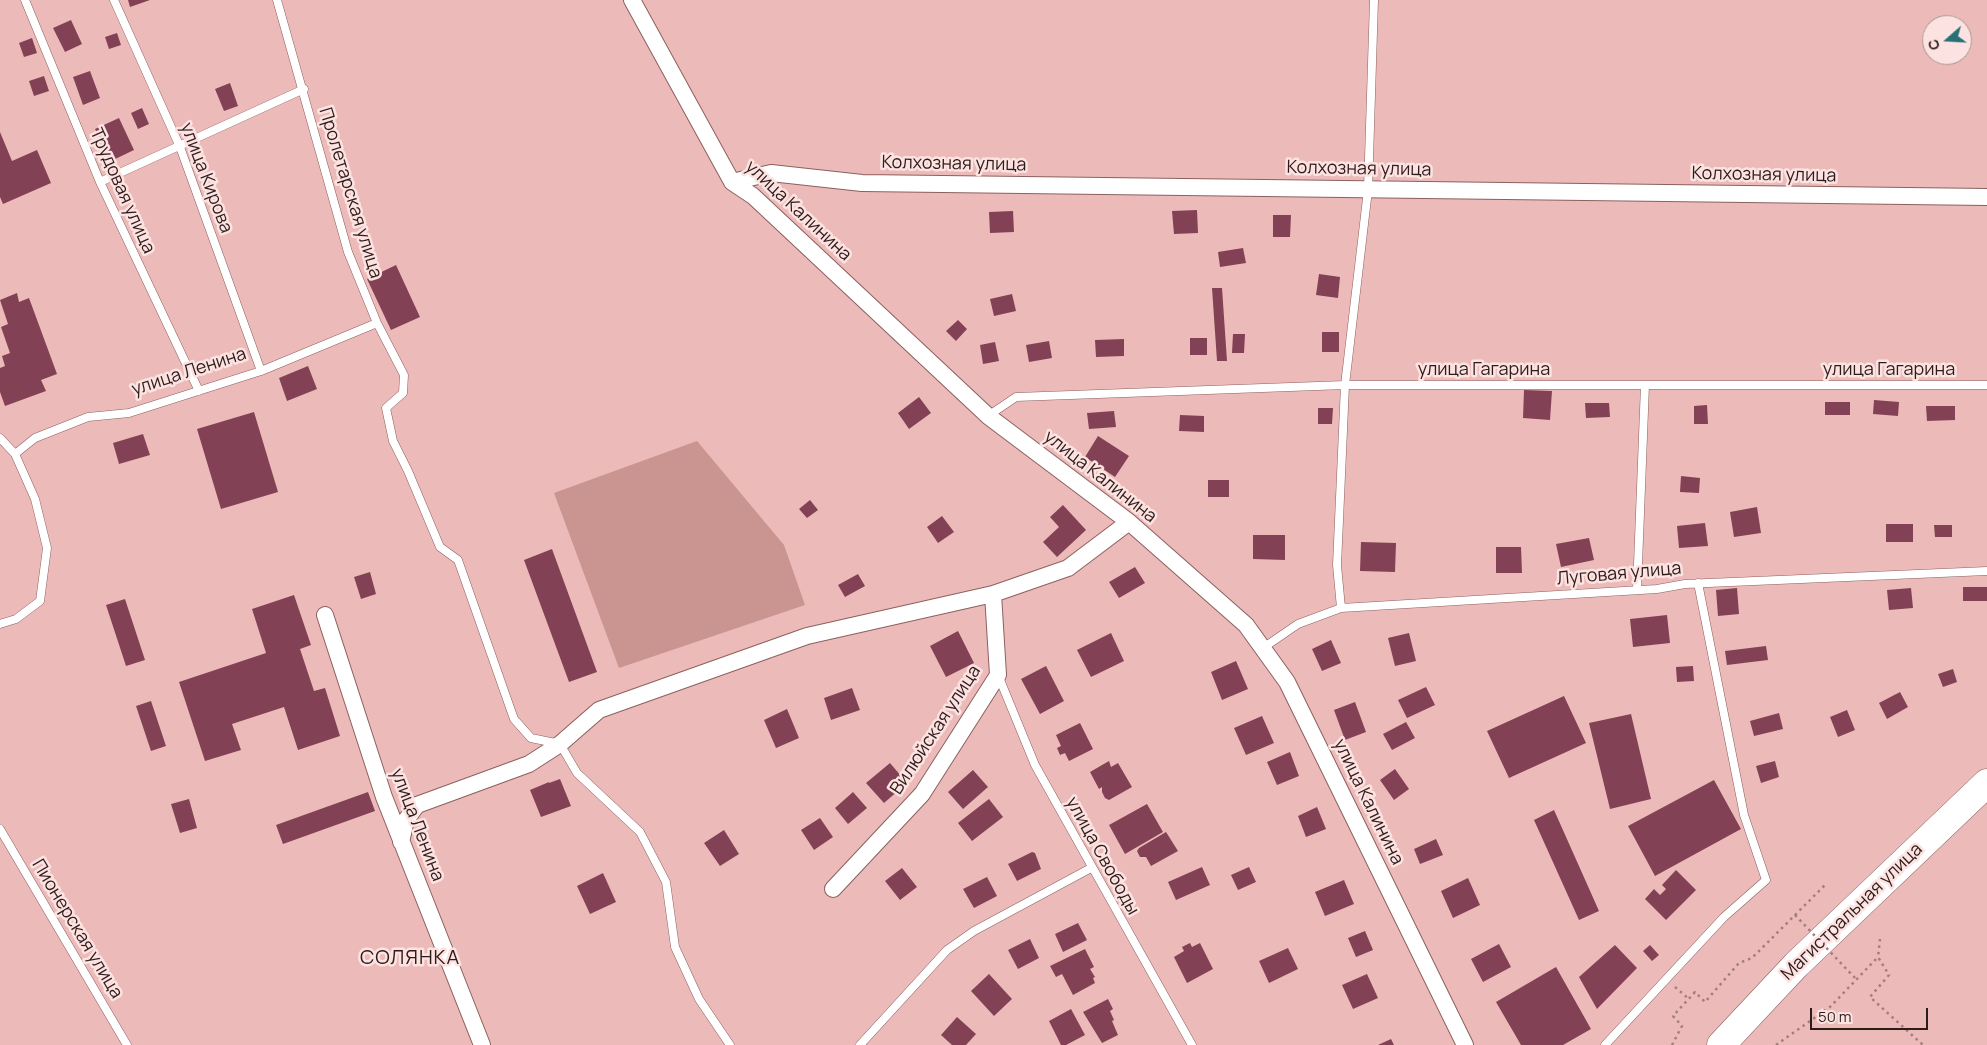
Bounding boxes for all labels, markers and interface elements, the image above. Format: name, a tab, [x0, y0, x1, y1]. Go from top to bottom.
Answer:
north arrow	[1922, 15, 1972, 65]
text: С	[1923, 37, 1944, 53]
street label: Пролетарская улица	[314, 105, 386, 281]
street label: улица Кирова	[175, 120, 237, 236]
street label: Трудовая улица	[85, 125, 159, 257]
street label: Колхозная улица	[881, 152, 1027, 176]
street label: улица Калинина	[740, 156, 856, 266]
street label: Колхозная улица	[1286, 157, 1432, 181]
street label: Колхозная улица	[1691, 163, 1837, 187]
street label: улица Ленина	[129, 343, 249, 401]
street label: улица Гагарина	[1418, 359, 1550, 381]
street label: улица Гагарина	[1823, 359, 1955, 381]
street label: улица Калинина	[1039, 426, 1161, 528]
street label: Луговая улица	[1556, 558, 1682, 590]
street label: Вилюйская улица	[886, 661, 986, 799]
street label: улица Калинина	[1328, 736, 1408, 868]
street label: улица Ленина	[386, 766, 448, 884]
street label: улица Свободы	[1061, 793, 1143, 919]
street label: Магистральная улица	[1777, 839, 1927, 985]
street label: Пионерская улица	[27, 856, 127, 1002]
district label: СОЛЯНКА	[359, 946, 461, 970]
scale bar	[1812, 998, 1930, 1030]
text: 50 m	[1818, 1006, 1852, 1027]

